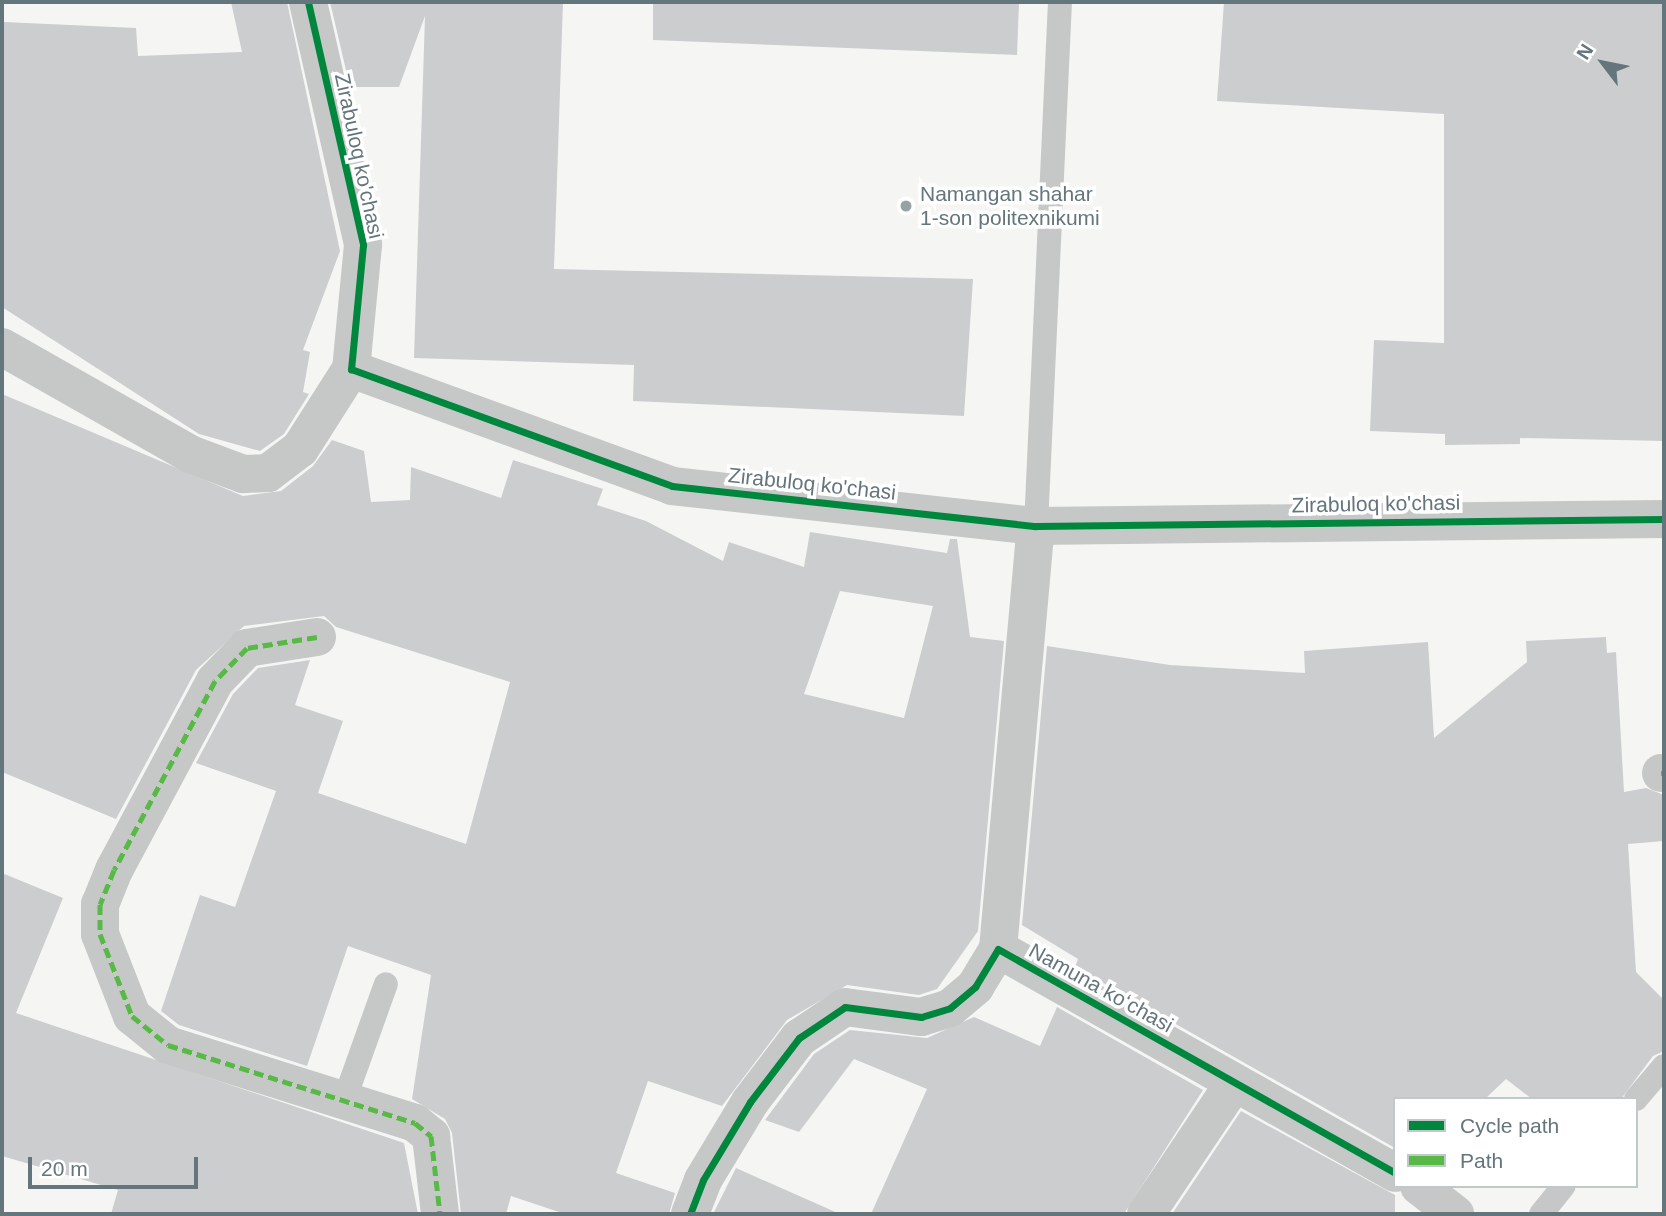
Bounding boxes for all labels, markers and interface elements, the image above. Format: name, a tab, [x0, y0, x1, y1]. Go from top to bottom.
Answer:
north arrow	[1568, 28, 1638, 98]
text: N	[1572, 40, 1597, 63]
street label: Zirabuloq ko'chasi	[329, 71, 389, 241]
place label: Namangan shahar 1-son politexnikumi	[920, 181, 1100, 231]
marker: Namangan shahar 1-son politexnikumi	[898, 198, 914, 214]
street label: Zirabuloq ko'chasi	[727, 463, 897, 505]
street label: Zirabuloq ko'chasi	[1291, 490, 1461, 518]
street label: Namuna koʻchasi	[1024, 938, 1178, 1038]
legend	[1393, 1097, 1638, 1188]
text: Cycle path	[1460, 1114, 1559, 1137]
scale bar	[32, 1142, 201, 1186]
text: Path	[1460, 1149, 1503, 1172]
text: 20 m	[41, 1157, 88, 1180]

